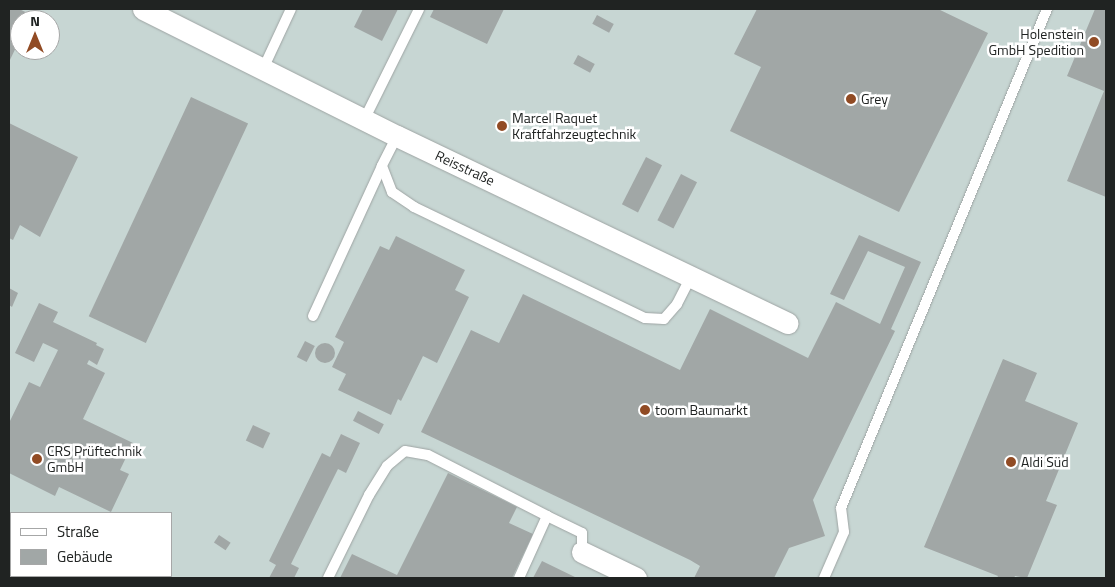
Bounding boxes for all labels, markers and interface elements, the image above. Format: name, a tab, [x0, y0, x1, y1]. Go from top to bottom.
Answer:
north arrow	[10, 10, 60, 60]
text: N	[30, 10, 40, 31]
place label: Holenstein GmbH Spedition	[988, 26, 1084, 58]
marker: Holenstein GmbH Spedition	[1088, 36, 1100, 48]
place label: Grey	[861, 91, 888, 107]
marker: Grey	[845, 93, 857, 105]
place label: Marcel Raquet Kraftfahrzeugtechnik	[512, 110, 636, 142]
marker: Marcel Raquet Kraftfahrzeugtechnik	[496, 120, 508, 132]
street label: Reisstraße	[433, 147, 497, 189]
place label: toom Baumarkt	[655, 402, 748, 418]
marker: toom Baumarkt	[639, 404, 651, 416]
place label: CRS Prüftechnik GmbH	[47, 443, 142, 476]
marker: CRS Prüftechnik GmbH	[31, 453, 43, 465]
place label: Aldi Süd	[1021, 454, 1069, 470]
marker: Aldi Süd	[1005, 456, 1017, 468]
legend	[10, 512, 172, 577]
text: Straße	[57, 520, 99, 543]
text: Gebäude	[57, 545, 113, 568]

